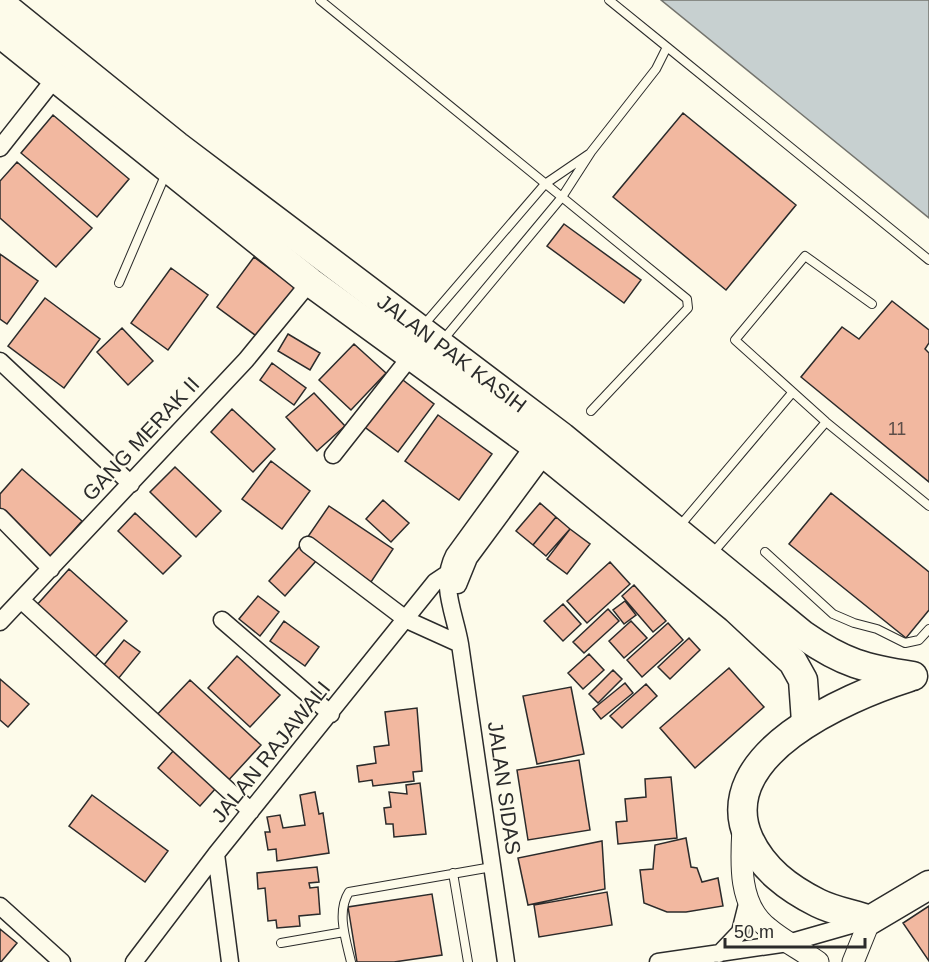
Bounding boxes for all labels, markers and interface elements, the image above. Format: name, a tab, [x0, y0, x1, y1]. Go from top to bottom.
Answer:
street label: JALAN PAK KASIH	[373, 290, 531, 417]
street label: GANG MERAK II	[78, 372, 204, 505]
house number: 11	[888, 419, 906, 439]
street label: JALAN RAJAWALI	[207, 677, 335, 827]
street label: JALAN SIDAS	[484, 720, 525, 856]
scale bar	[725, 911, 864, 949]
text: 50 m	[734, 922, 774, 942]

